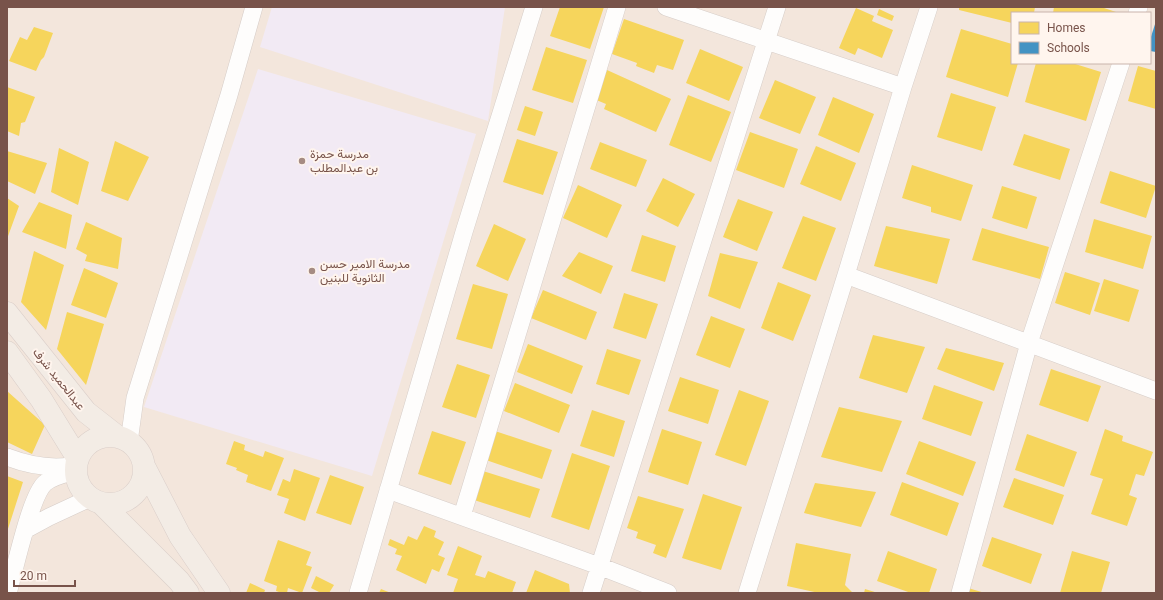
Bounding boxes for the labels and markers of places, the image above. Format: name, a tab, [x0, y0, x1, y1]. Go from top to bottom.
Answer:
place label: مدرسة حمزة بن عبدالمطلب	[310, 147, 378, 176]
marker: مدرسة حمزة بن عبدالمطلب	[297, 156, 307, 166]
place label: مدرسة الامير حسن الثانوية للبنين	[320, 257, 410, 286]
marker: مدرسة الامير حسن الثانوية للبنين	[307, 266, 317, 276]

